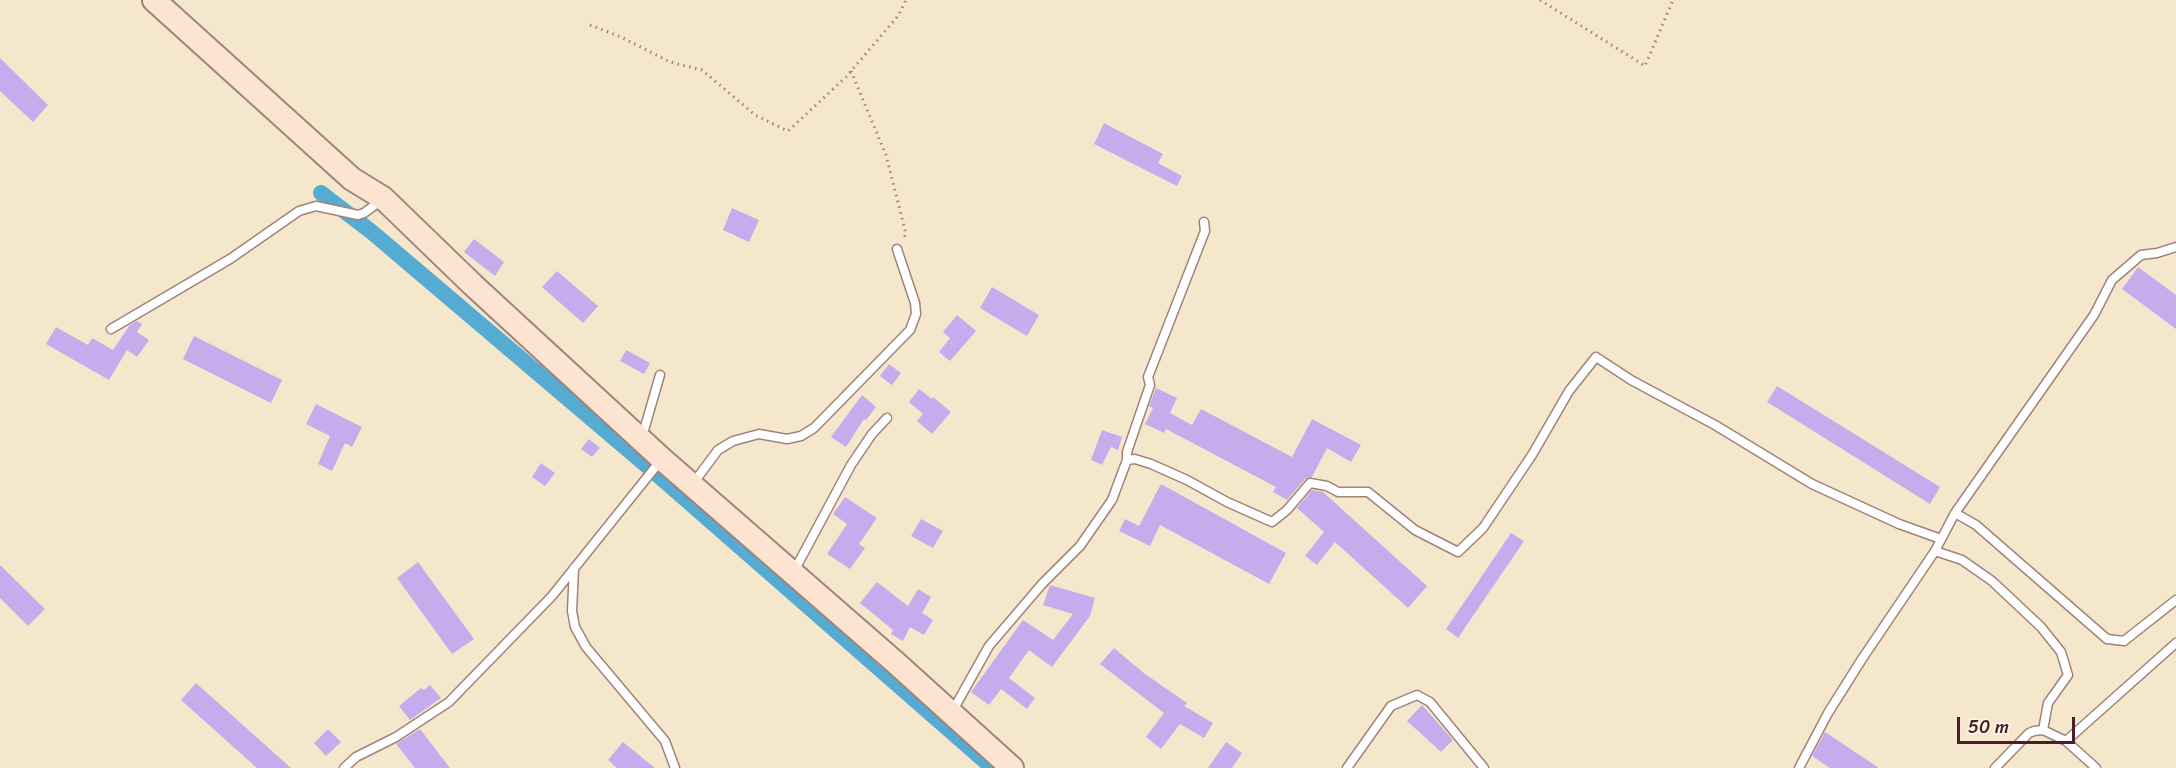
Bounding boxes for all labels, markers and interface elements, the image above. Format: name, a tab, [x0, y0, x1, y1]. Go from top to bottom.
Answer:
scale bar	[1960, 705, 2078, 743]
text: 50 m	[1968, 711, 2009, 743]

